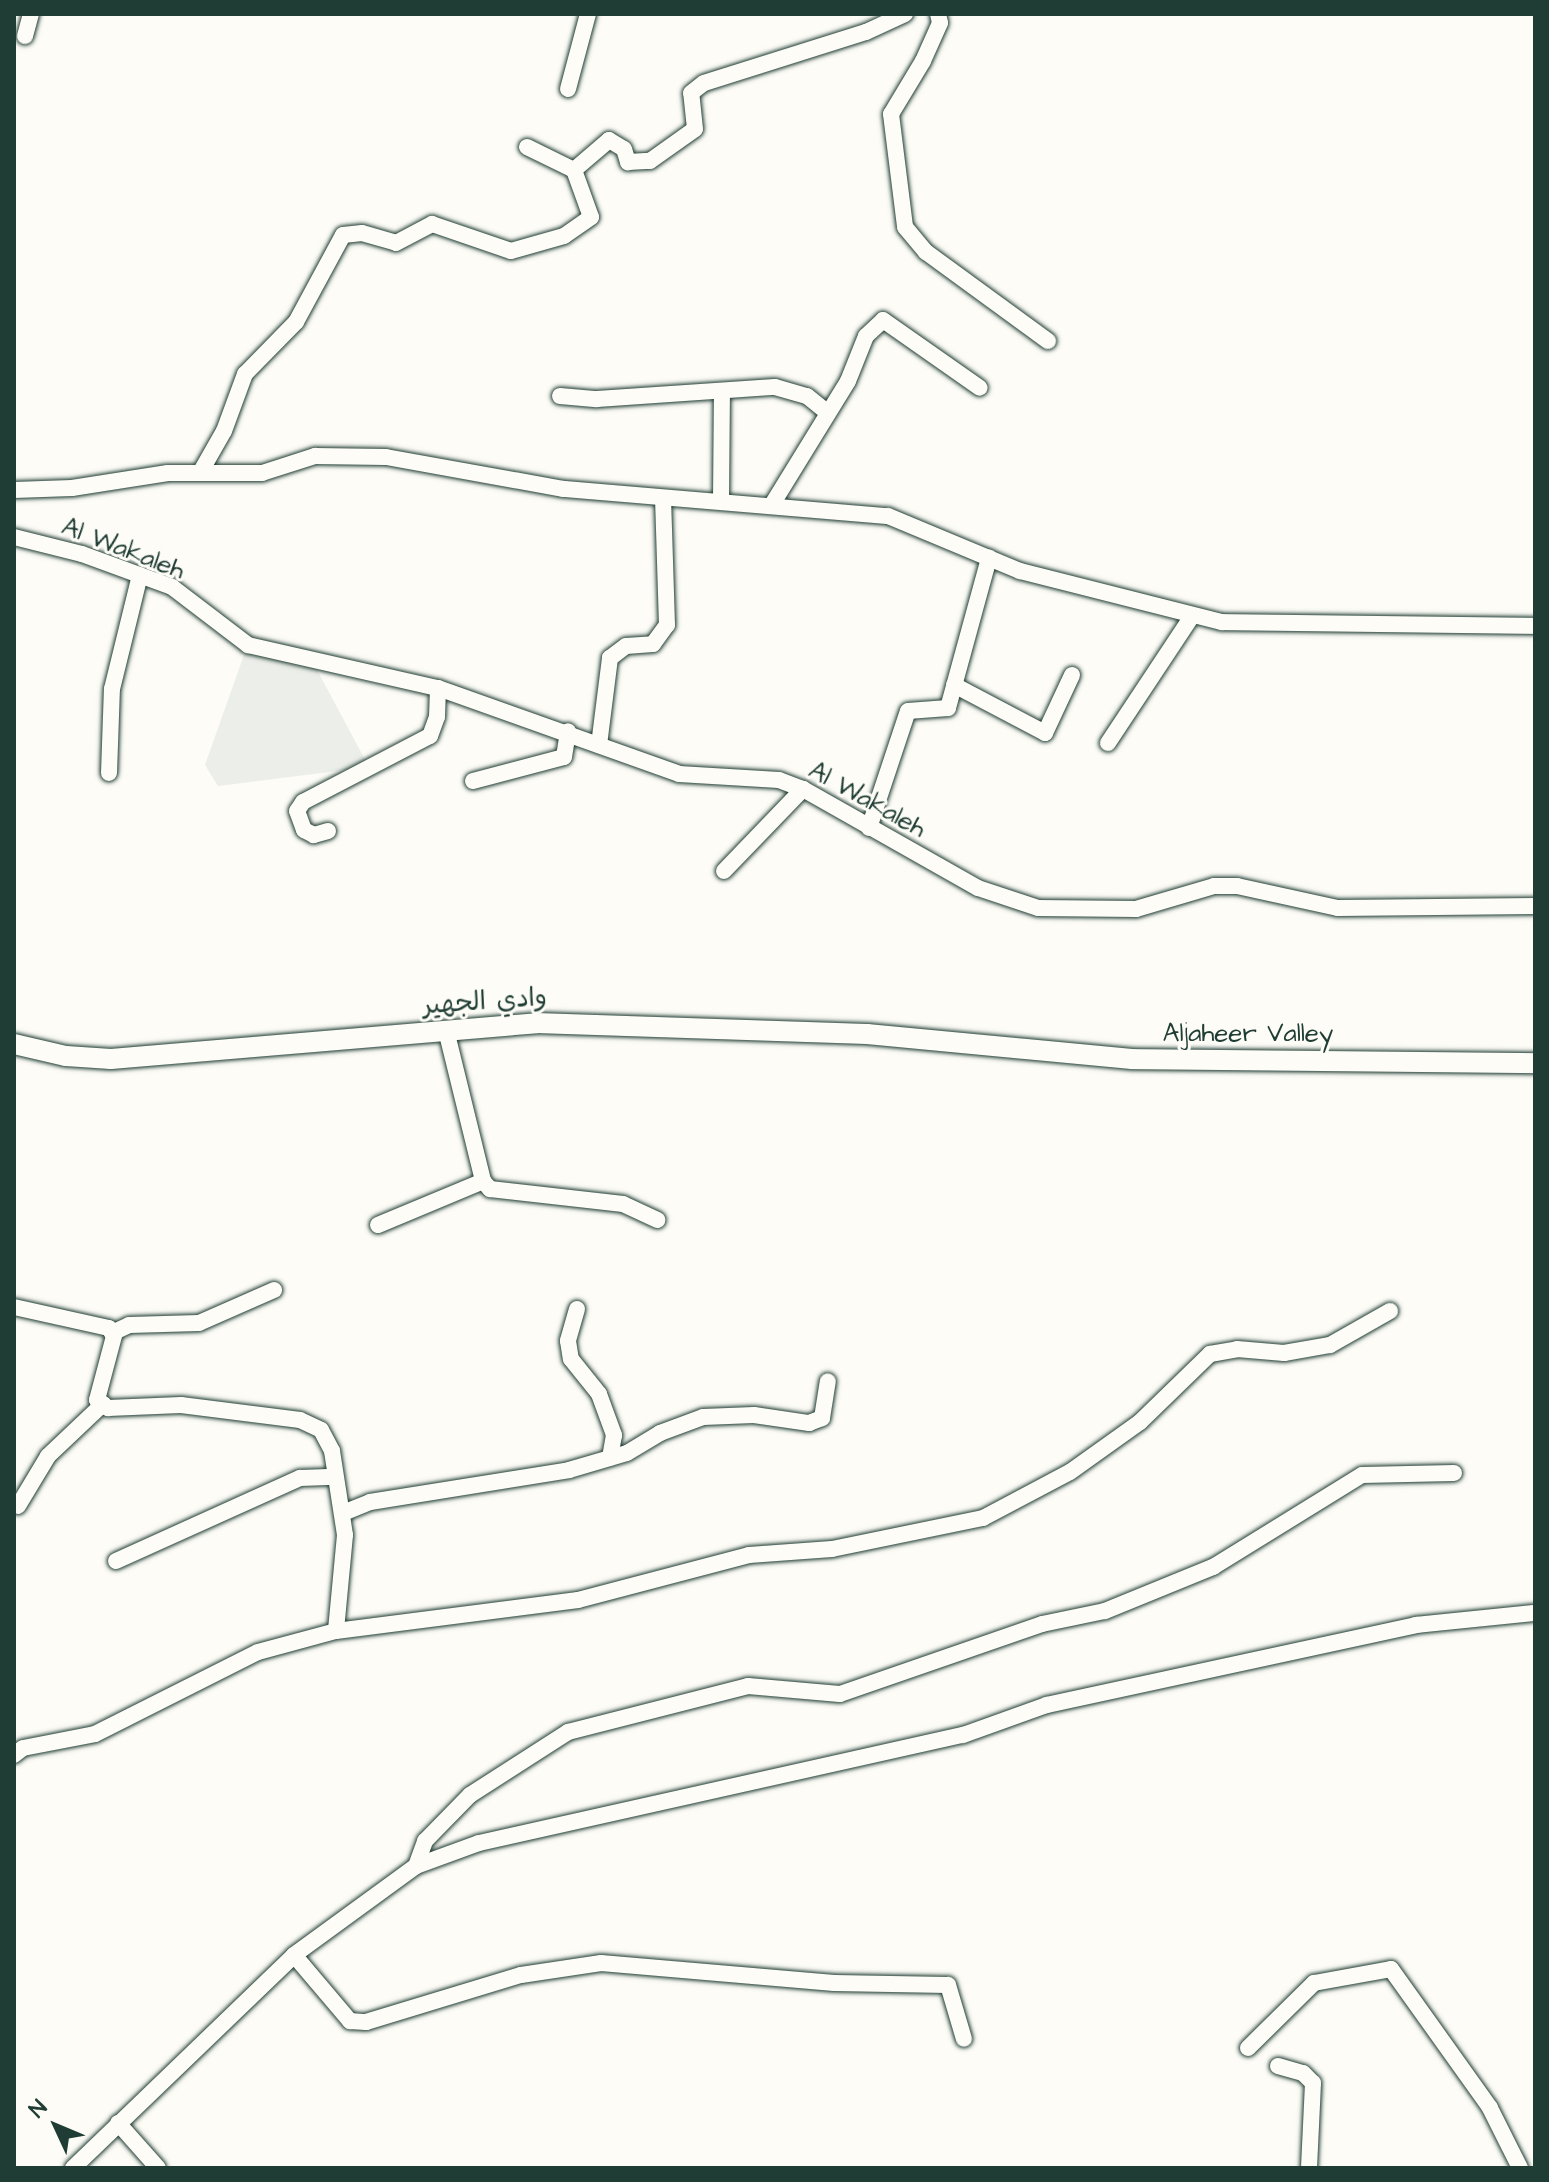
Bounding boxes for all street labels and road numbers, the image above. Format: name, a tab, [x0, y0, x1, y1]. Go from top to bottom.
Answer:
street label: Al Wakaleh	[57, 511, 189, 587]
street label: Al Wakaleh	[803, 755, 931, 845]
street label: وادي الجهير	[422, 982, 548, 1022]
street label: Aljaheer Valley	[1163, 1018, 1333, 1050]

